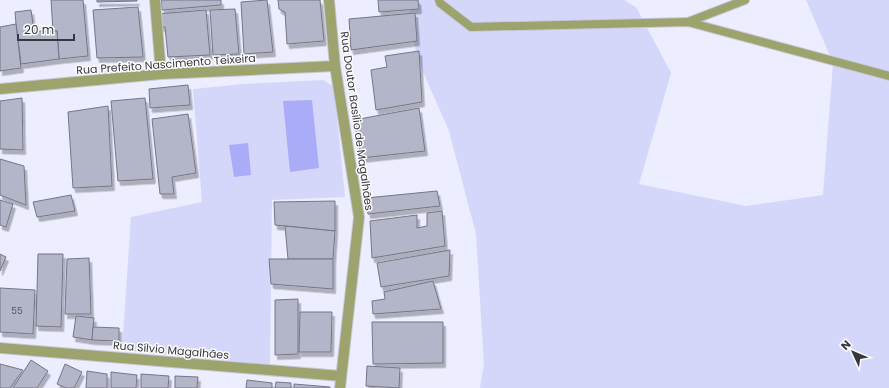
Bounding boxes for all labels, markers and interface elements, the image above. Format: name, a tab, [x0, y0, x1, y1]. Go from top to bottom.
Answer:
scale bar	[18, 16, 74, 42]
text: 20 m	[24, 21, 54, 38]
street label: Rua Doutor Basílio de Magalhães	[336, 30, 378, 212]
street label: Rua Prefeito Nascimento Teixeira	[76, 50, 256, 78]
house number: 55	[11, 305, 23, 317]
north arrow	[833, 332, 873, 372]
street label: Rua Sílvio Magalhães	[112, 337, 230, 363]
text: N	[837, 337, 854, 354]

